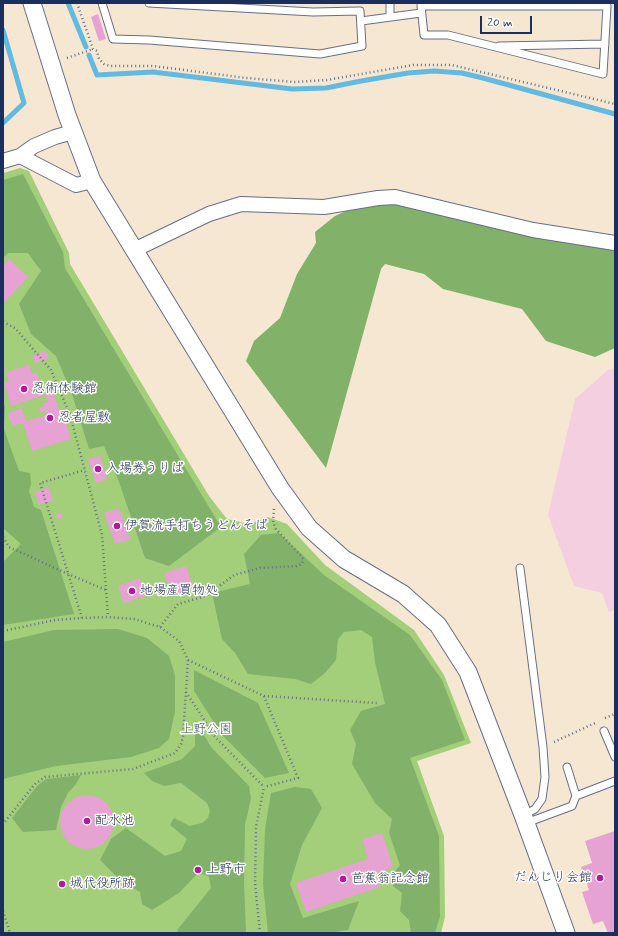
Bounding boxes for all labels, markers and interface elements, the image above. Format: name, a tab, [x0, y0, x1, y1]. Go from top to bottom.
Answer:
scale bar	[482, 8, 534, 34]
text: 20 m	[487, 15, 513, 31]
place label: 忍術体験館	[32, 381, 97, 397]
marker: 忍術体験館	[19, 384, 29, 394]
place label: 忍者屋敷	[58, 410, 110, 426]
marker: 忍者屋敷	[45, 413, 55, 423]
place label: 入場券うりば	[106, 461, 184, 477]
marker: 入場券うりば	[93, 464, 103, 474]
place label: 伊賀流手打ちうどんそば	[125, 518, 268, 534]
marker: 伊賀流手打ちうどんそば	[112, 521, 122, 531]
place label: 地場産買物処	[140, 583, 218, 599]
marker: 地場産買物処	[127, 586, 137, 596]
park label: 上野公園	[180, 722, 232, 738]
place label: 配水池	[95, 813, 134, 829]
marker: 配水池	[82, 816, 92, 826]
place label: 上野市	[206, 862, 245, 878]
marker: 上野市	[193, 865, 203, 875]
place label: だんじり会館	[514, 870, 592, 886]
place label: 芭蕉翁記念館	[351, 871, 429, 887]
marker: だんじり会館	[595, 873, 605, 883]
marker: 芭蕉翁記念館	[338, 874, 348, 884]
place label: 城代役所跡	[70, 876, 135, 892]
marker: 城代役所跡	[57, 879, 67, 889]

